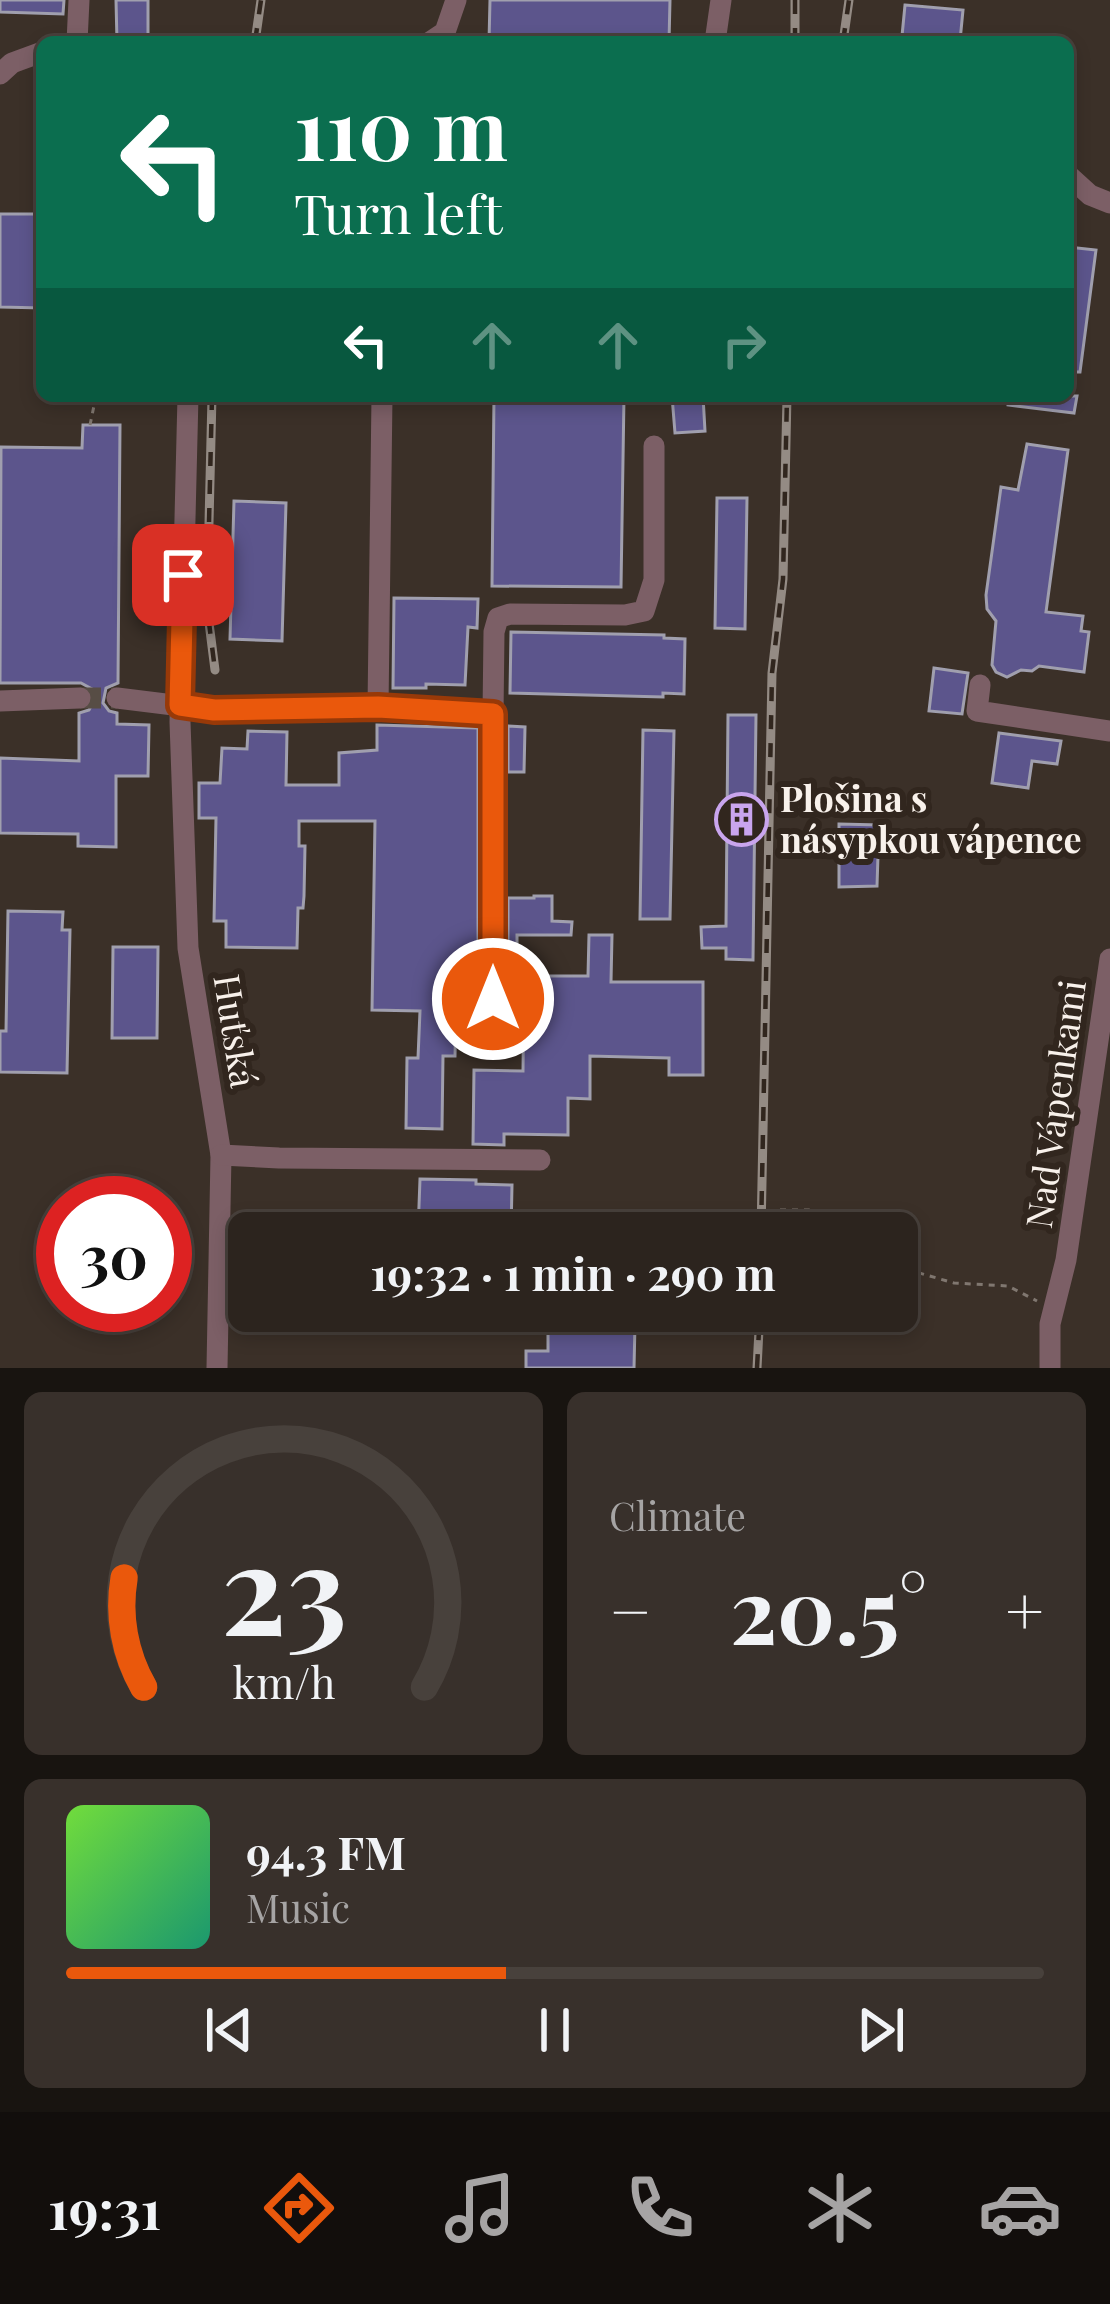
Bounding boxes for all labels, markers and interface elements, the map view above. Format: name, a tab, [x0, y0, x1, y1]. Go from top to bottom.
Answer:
text: 110 m	[294, 70, 508, 182]
icon: left	[96, 84, 252, 240]
text: Turn left	[294, 177, 503, 249]
icon: left	[333, 312, 399, 378]
icon: ahead	[459, 312, 525, 378]
icon: ahead	[585, 312, 651, 378]
icon: right	[711, 312, 777, 378]
pin	[132, 524, 234, 626]
icon: arrive	[150, 542, 216, 608]
place label: Plošina s násypkou vápence	[780, 773, 1082, 862]
building icon: Plošina s násypkou vápence	[713, 792, 769, 848]
position arrow	[430, 936, 556, 1062]
street label: Huťská	[204, 971, 270, 1091]
street label: Nad Vápenkami	[1013, 977, 1095, 1231]
speed limit sign: 30	[36, 1176, 192, 1332]
text: 19:32 · 1 min · 290 m	[370, 1242, 776, 1302]
text: Climate	[609, 1489, 746, 1541]
text: 23	[220, 1501, 347, 1667]
text: 20.5°	[730, 1548, 927, 1668]
text: −	[609, 1565, 652, 1653]
text: +	[1005, 1565, 1044, 1653]
text: km/h	[232, 1652, 335, 1709]
text: 94.3 FM	[246, 1821, 406, 1881]
text: Music	[246, 1881, 350, 1933]
icon: previous	[196, 1997, 262, 2063]
icon: pause	[522, 1997, 588, 2063]
icon: next	[848, 1997, 914, 2063]
icon: directions	[257, 2166, 341, 2250]
icon: music	[438, 2166, 522, 2250]
icon: phone	[618, 2166, 702, 2250]
icon: climate	[798, 2166, 882, 2250]
icon: car	[978, 2166, 1062, 2250]
text: 19:31	[48, 2172, 161, 2244]

